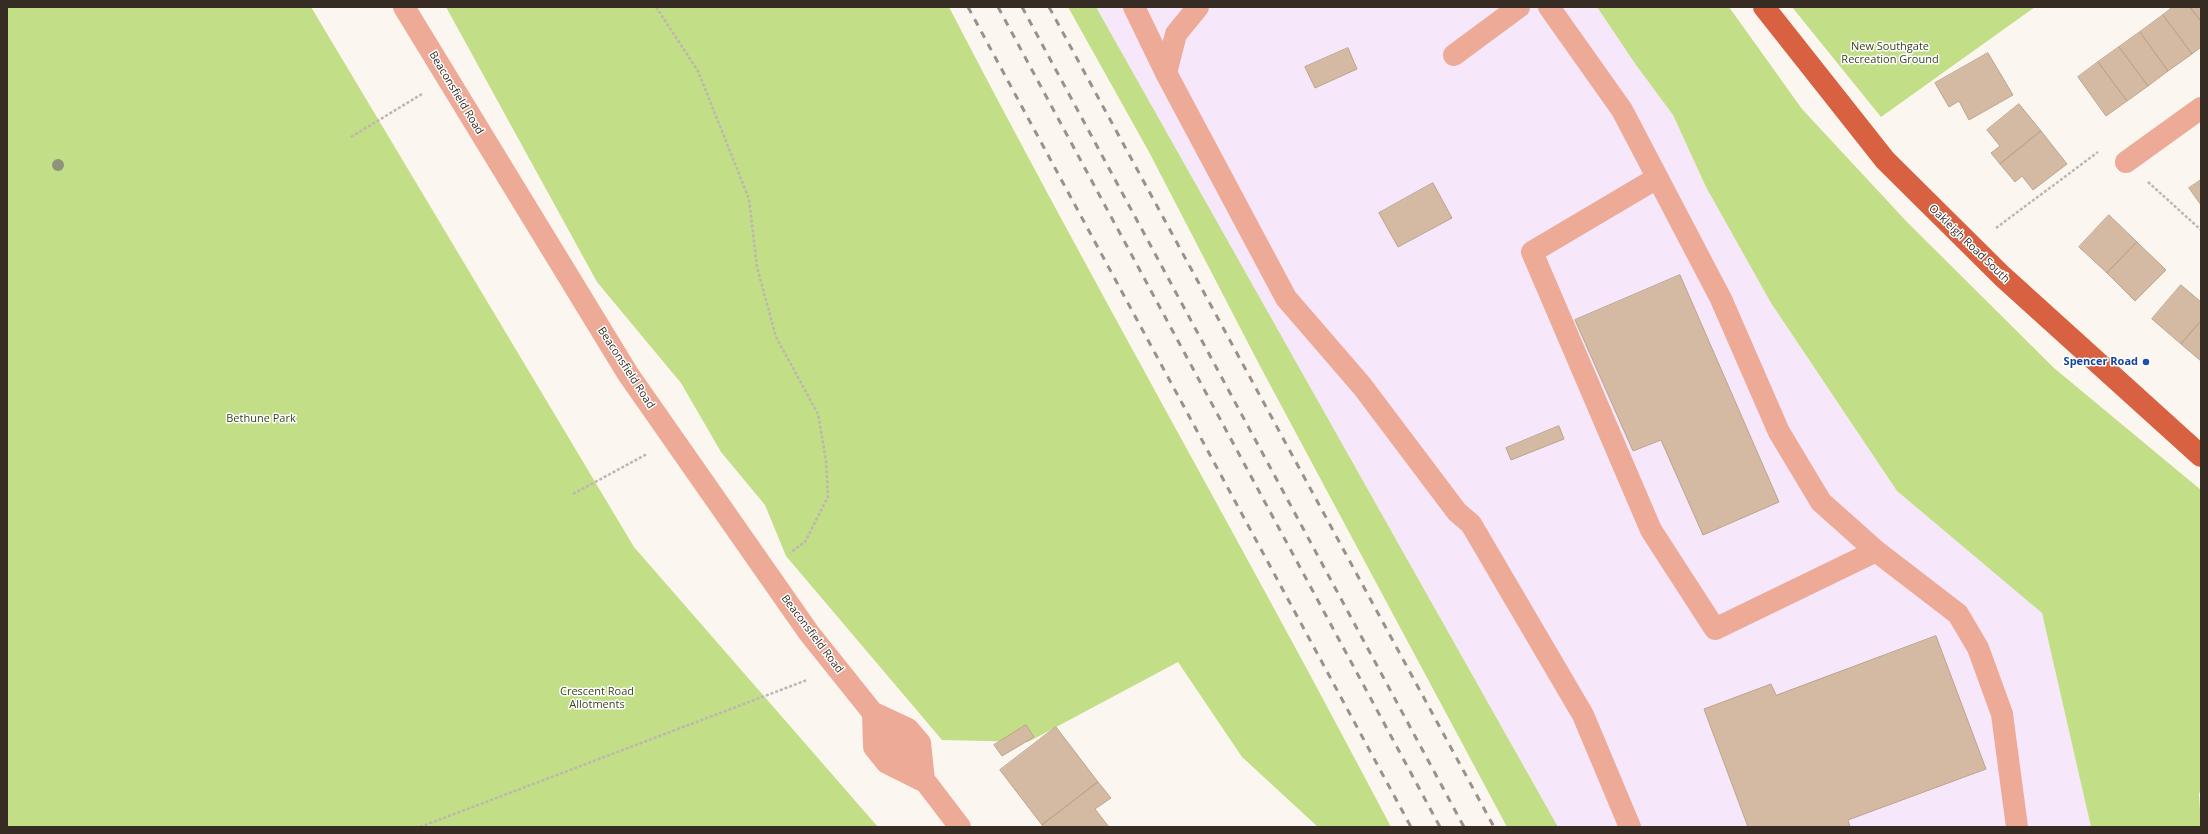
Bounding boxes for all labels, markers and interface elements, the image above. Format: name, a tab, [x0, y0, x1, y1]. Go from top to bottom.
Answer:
park label: New Southgate Recreation Ground	[1841, 40, 1939, 66]
street label: Beaconsfield Road	[426, 49, 486, 137]
street label: Oakleigh Road South	[1926, 202, 2012, 286]
street label: Beaconsfield Road	[595, 325, 657, 411]
place label: Spencer Road	[2064, 355, 2138, 369]
marker: Spencer Road	[2141, 357, 2151, 367]
park label: Bethune Park	[226, 412, 296, 426]
street label: Beaconsfield Road	[778, 592, 846, 676]
park label: Crescent Road Allotments	[560, 685, 634, 711]

